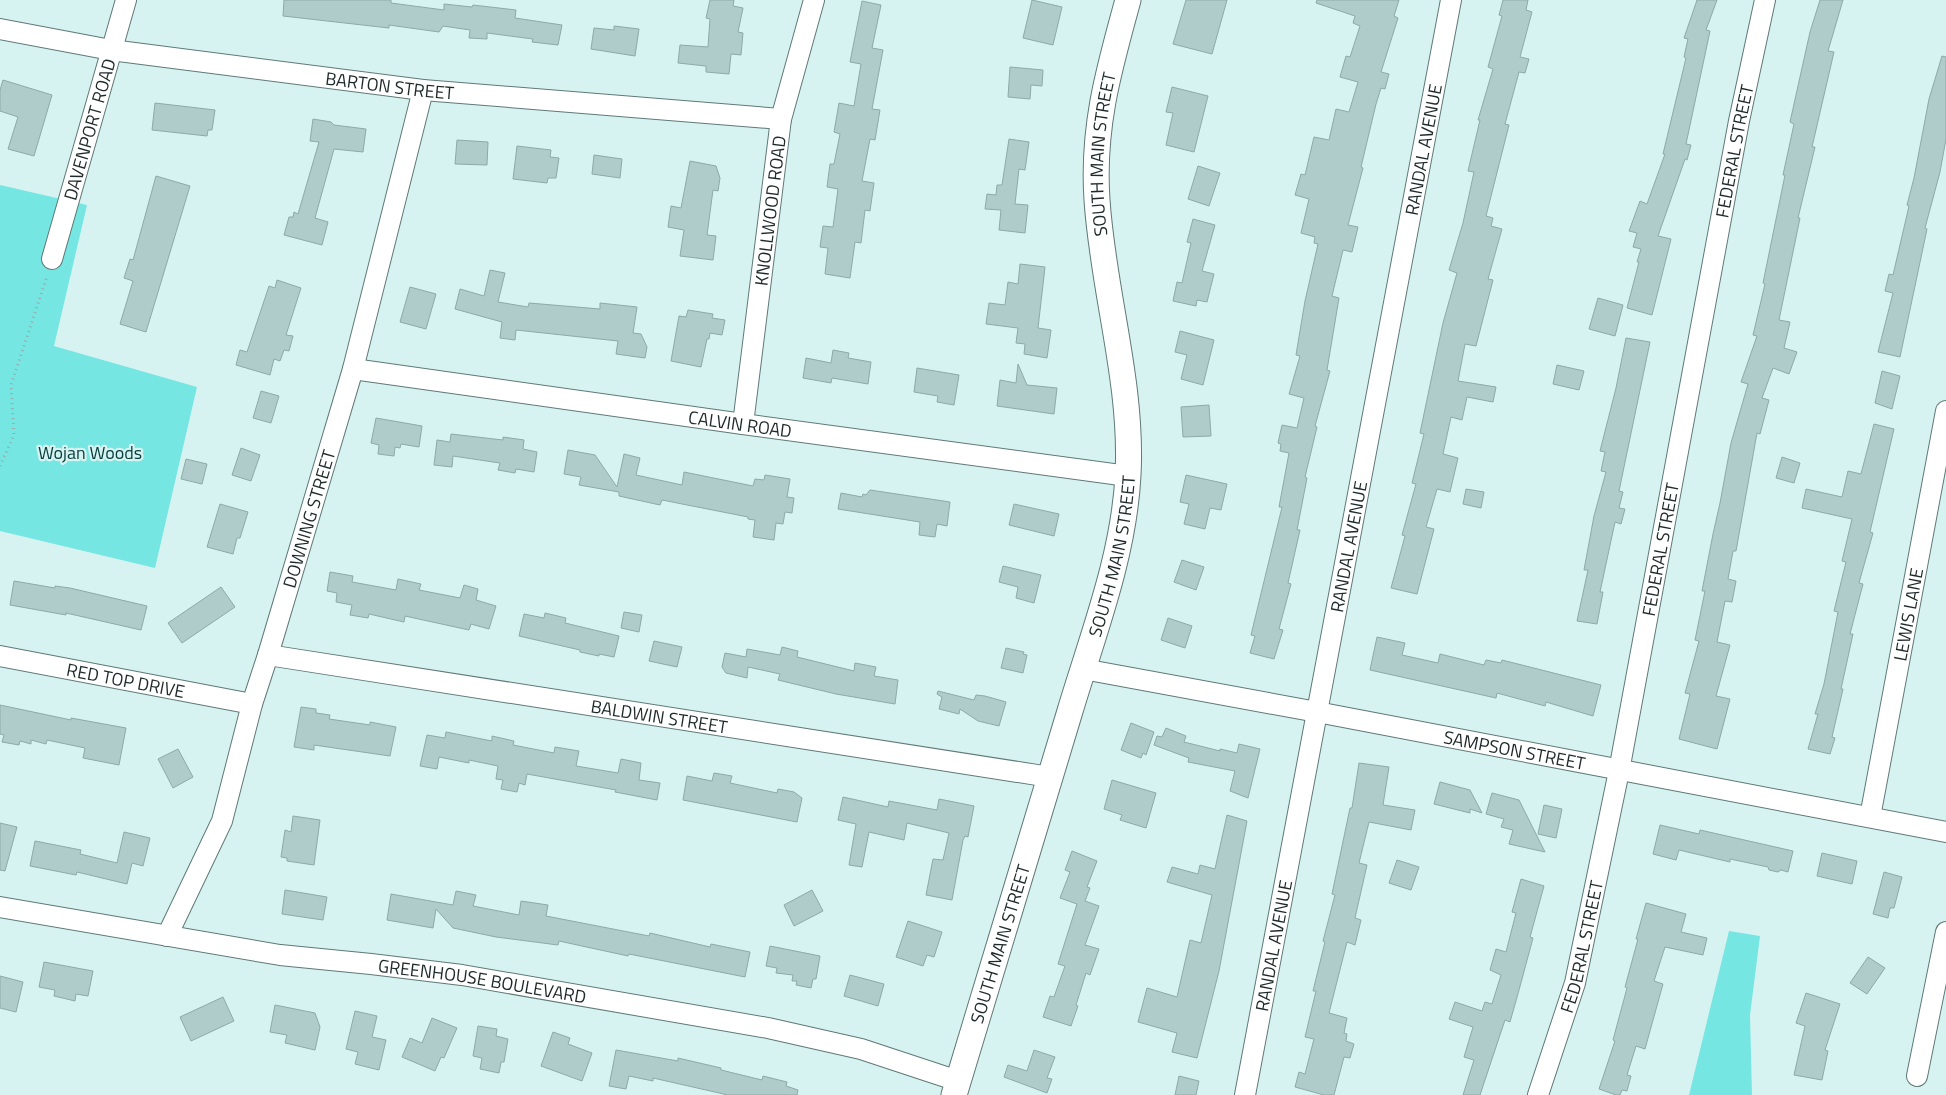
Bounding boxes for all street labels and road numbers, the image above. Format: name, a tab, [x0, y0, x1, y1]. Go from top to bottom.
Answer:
street label: DAVENPORT ROAD	[56, 55, 122, 203]
street label: BARTON STREET	[324, 64, 456, 106]
street label: SOUTH MAIN STREET	[1083, 69, 1122, 238]
street label: FEDERAL STREET	[1708, 81, 1760, 220]
street label: RANDAL AVENUE	[1397, 82, 1448, 217]
street label: KNOLLWOOD ROAD	[747, 134, 792, 287]
street label: CALVIN ROAD	[687, 403, 794, 444]
street label: DOWNING STREET	[275, 446, 342, 591]
street label: SOUTH MAIN STREET	[1081, 474, 1142, 640]
street label: RANDAL AVENUE	[1323, 479, 1374, 614]
street label: FEDERAL STREET	[1634, 480, 1686, 618]
street label: LEWIS LANE	[1886, 566, 1930, 663]
street label: RED TOP DRIVE	[64, 655, 187, 704]
street label: BALDWIN STREET	[589, 692, 730, 740]
street label: SAMPSON STREET	[1441, 723, 1588, 777]
street label: SOUTH MAIN STREET	[963, 860, 1037, 1027]
street label: FEDERAL STREET	[1553, 877, 1610, 1016]
street label: RANDAL AVENUE	[1248, 878, 1299, 1013]
street label: GREENHOUSE BOULEVARD	[377, 951, 588, 1010]

